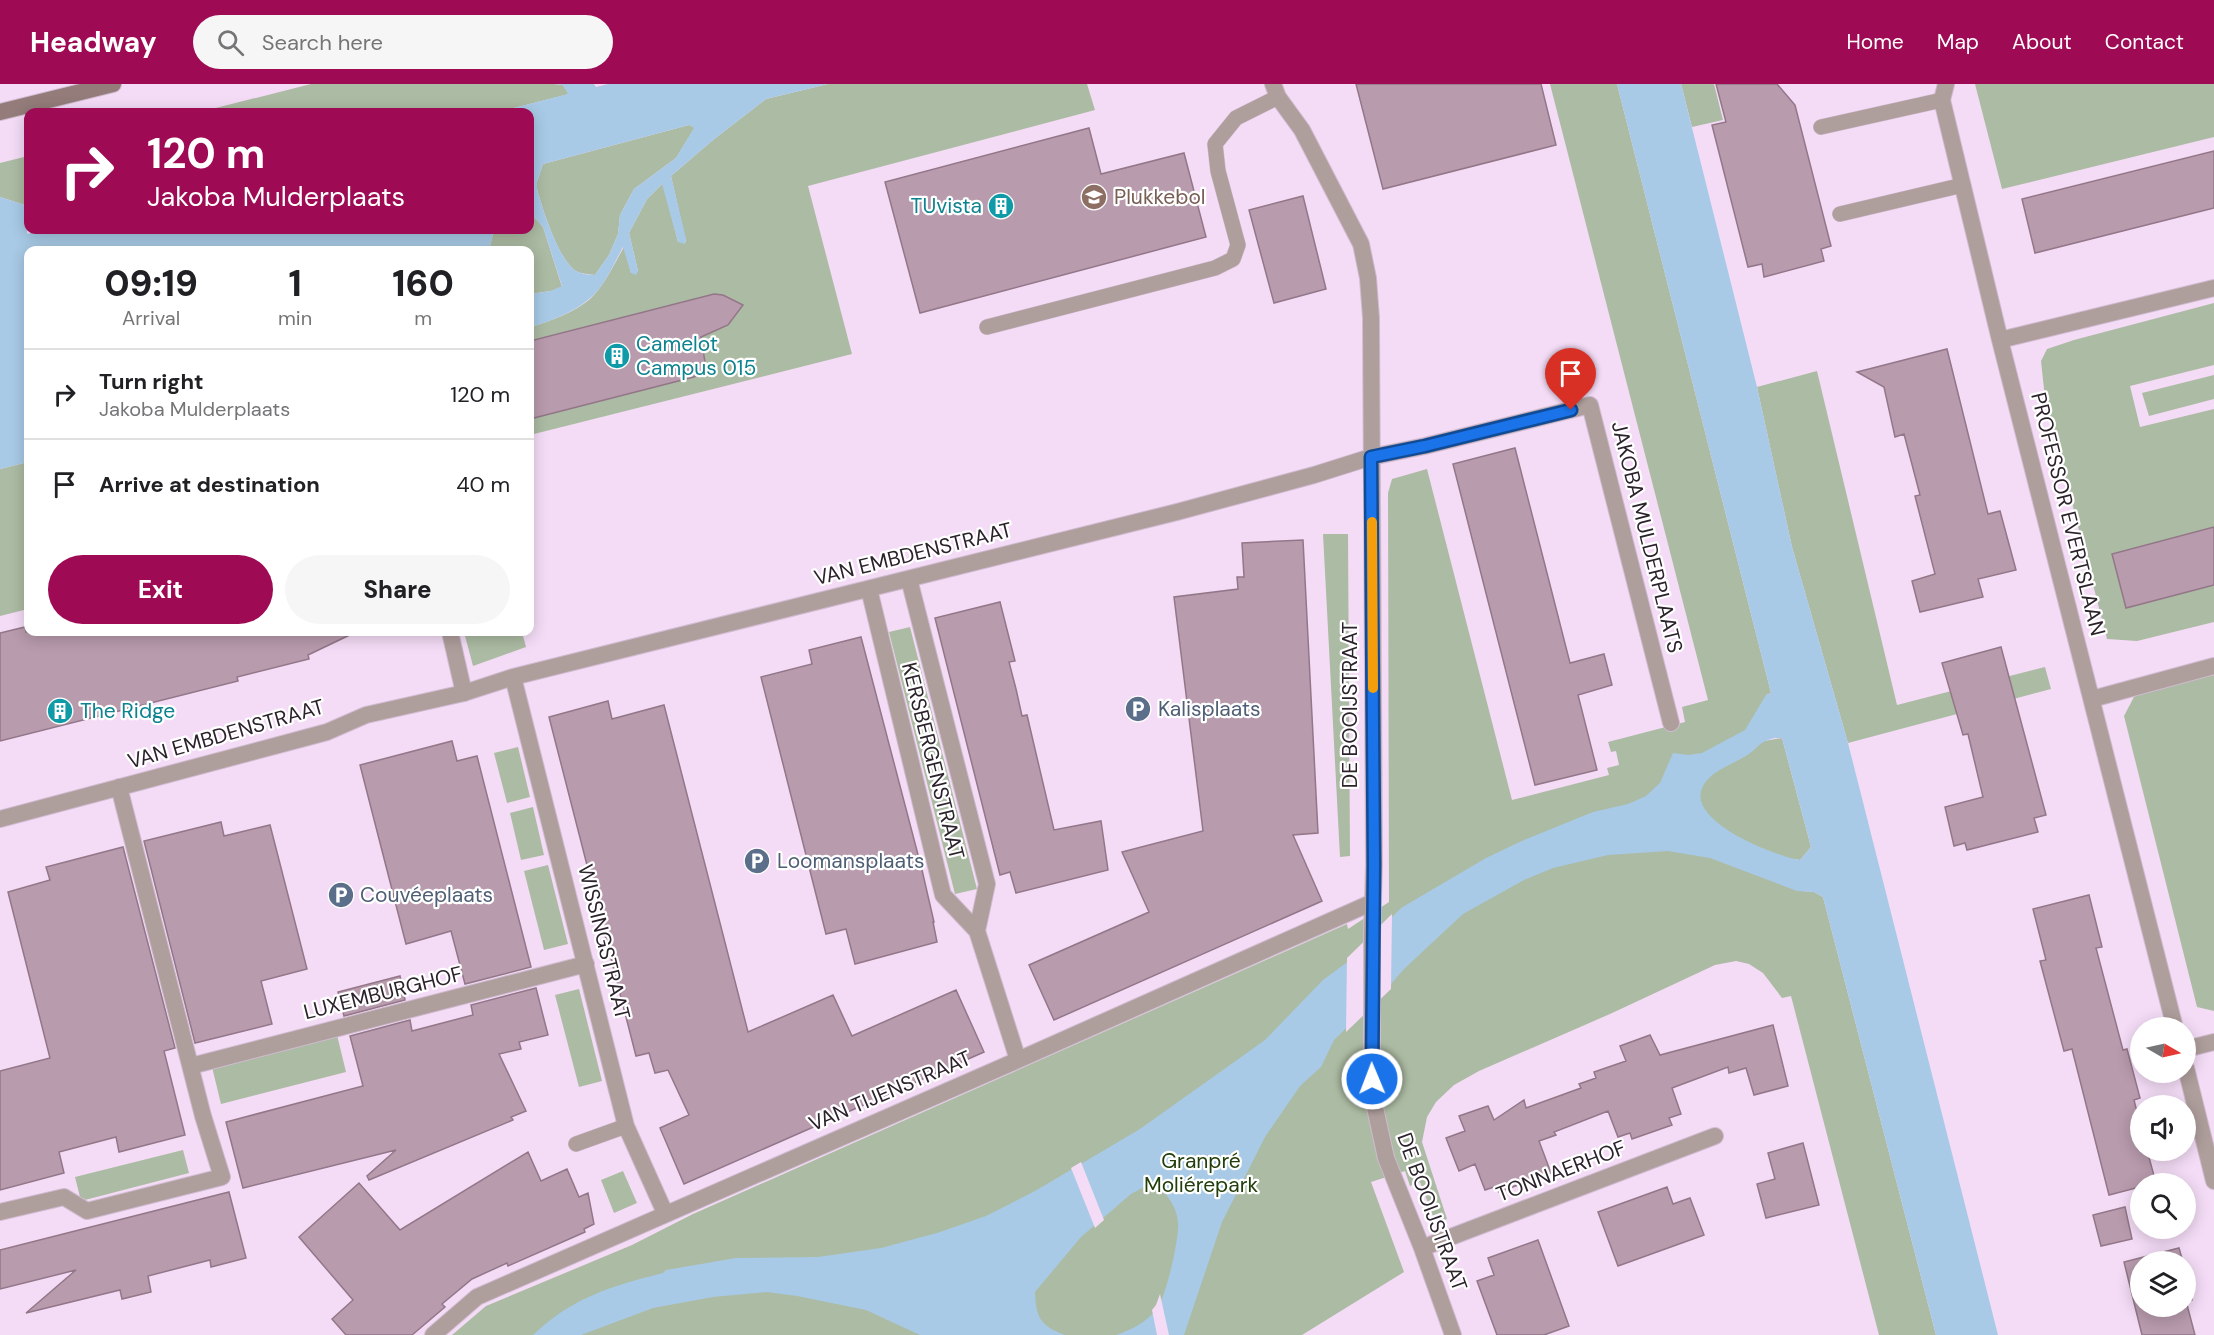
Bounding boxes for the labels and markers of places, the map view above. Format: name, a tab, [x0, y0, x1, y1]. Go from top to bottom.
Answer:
school or university icon: Plukkebol	[1079, 182, 1109, 212]
place label: Plukkebol	[1114, 183, 1206, 211]
building icon: TUvista	[986, 191, 1016, 221]
place label: TUvista	[911, 192, 982, 220]
place label: Camelot Campus 015	[636, 330, 756, 382]
building icon: Camelot Campus 015	[602, 341, 632, 371]
pin	[1545, 348, 1596, 410]
parking icon: Kalisplaats	[1123, 694, 1153, 724]
place label: Kalisplaats	[1158, 695, 1261, 723]
building icon: The Ridge	[45, 696, 75, 726]
place label: The Ridge	[80, 697, 175, 725]
parking icon: Loomansplaats	[742, 846, 772, 876]
place label: Loomansplaats	[777, 847, 924, 875]
parking icon: Couvéeplaats	[326, 880, 356, 910]
place label: Couvéeplaats	[360, 881, 493, 909]

